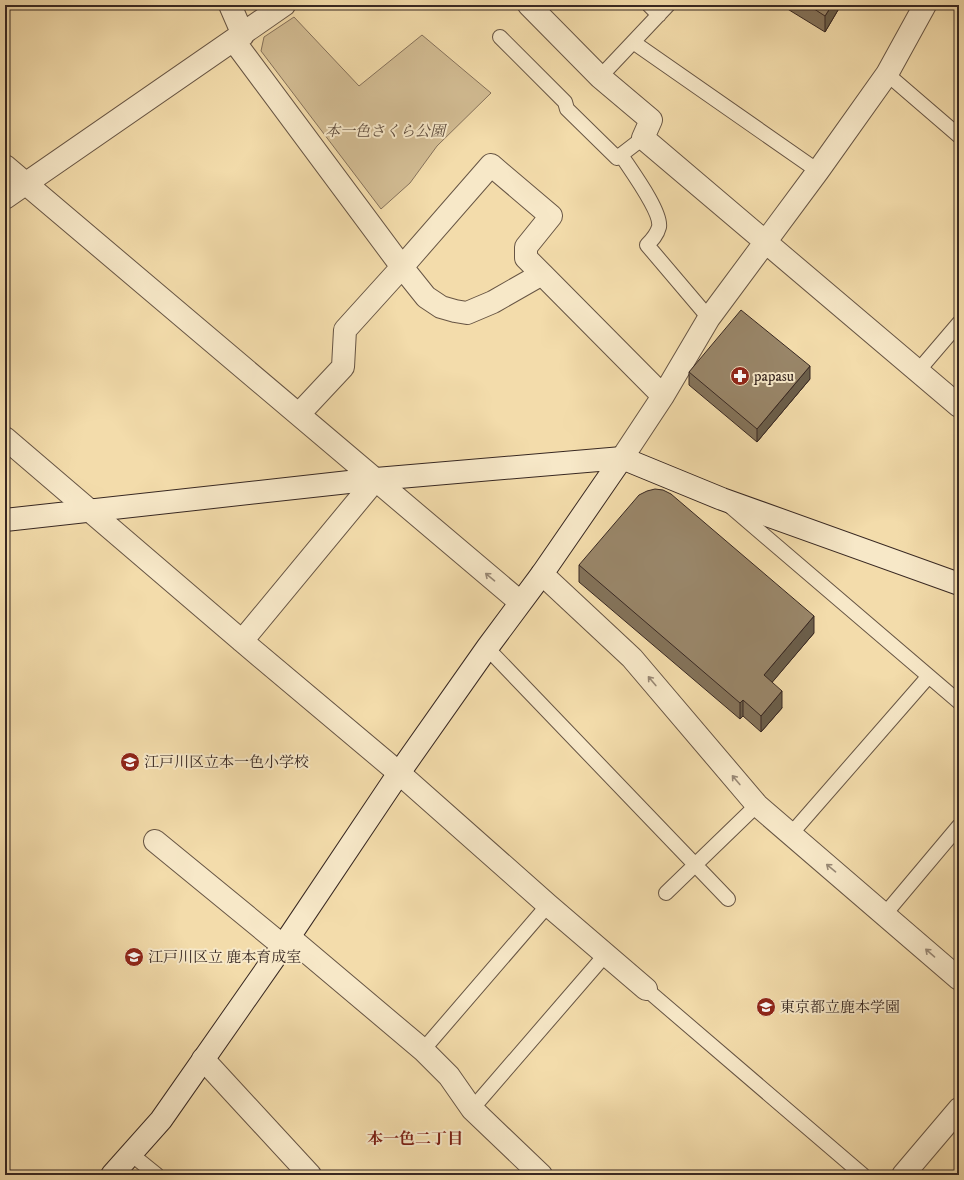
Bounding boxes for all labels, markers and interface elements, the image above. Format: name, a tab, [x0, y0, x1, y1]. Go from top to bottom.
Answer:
park label: 本一色さくら公園	[325, 122, 448, 141]
pharmacy icon: papasu	[729, 365, 751, 387]
place label: papasu	[753, 367, 794, 386]
one-way arrow	[485, 572, 496, 581]
one-way arrow	[647, 676, 656, 686]
school or university icon: 江戸川区立本一色小学校	[119, 751, 141, 773]
place label: 江戸川区立本一色小学校	[144, 753, 309, 772]
one-way arrow	[731, 775, 740, 785]
one-way arrow	[826, 864, 836, 873]
school or university icon: 江戸川区立 鹿本育成室	[123, 946, 145, 968]
place label: 江戸川区立 鹿本育成室	[148, 948, 301, 967]
one-way arrow	[925, 949, 935, 958]
school or university icon: 東京都立鹿本学園	[755, 996, 777, 1018]
place label: 東京都立鹿本学園	[780, 998, 900, 1017]
district label: 本一色二丁目	[367, 1129, 463, 1149]

